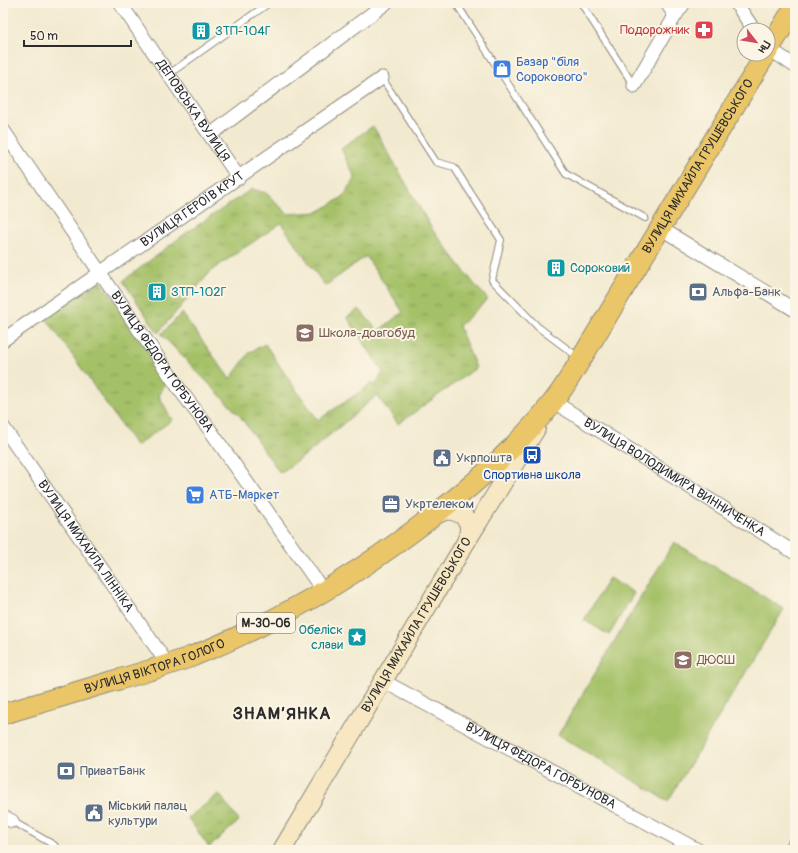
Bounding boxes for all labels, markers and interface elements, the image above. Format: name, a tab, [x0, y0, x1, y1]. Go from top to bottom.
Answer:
pharmacy icon: Подорожник	[693, 19, 715, 41]
building icon: ЗТП-104Г	[190, 20, 212, 42]
scale bar	[24, 22, 131, 48]
place label: Подорожник	[620, 22, 690, 38]
north arrow	[736, 22, 776, 62]
place label: ЗТП-104Г	[215, 23, 271, 39]
text: 50 m	[30, 29, 58, 44]
text: Пн	[755, 38, 773, 56]
place label: Базар "біля Сорокового"	[516, 54, 588, 85]
street label: ДЕПОВСЬКА ВУЛИЦЯ	[152, 55, 234, 165]
shop icon: Базар "біля Сорокового"	[491, 58, 513, 80]
street label: ВУЛИЦЯ МИХАЙЛА ГРУШЕВСЬКОГО	[639, 76, 757, 257]
street label: ВУЛИЦЯ ГЕРОЇВ КРУТ	[138, 168, 247, 250]
building icon: Сороковий	[545, 257, 567, 279]
place label: Сороковий	[570, 260, 630, 276]
building icon: ЗТП-102Г	[146, 281, 168, 303]
bank icon: Альфа-Банк	[687, 281, 709, 303]
place label: ЗТП-102Г	[171, 284, 227, 300]
place label: Альфа-Банк	[712, 284, 781, 300]
street label: ВУЛИЦЯ ФЕДОРА ГОРБУНОВА	[107, 288, 217, 436]
school or university icon: Школа-довгобуд	[294, 322, 316, 344]
place label: Школа-довгобуд	[319, 325, 415, 341]
street label: ВУЛИЦЯ ВОЛОДИМИРА ВИННИЧЕНКА	[581, 415, 768, 540]
bus stop icon: Спортивна школа	[521, 444, 543, 466]
public building icon: Укрпошта	[431, 447, 453, 469]
place label: Укрпошта	[456, 450, 512, 466]
place label: Спортивна школа	[483, 467, 581, 483]
street label: ВУЛИЦЯ МИХАЙЛА ЛІННІКА	[34, 477, 137, 616]
supermarket icon: АТБ-Маркет	[184, 484, 206, 506]
place label: АТБ-Маркет	[209, 487, 280, 503]
office icon: Укртелеком	[380, 493, 402, 515]
place label: Укртелеком	[405, 496, 474, 512]
street label: ВУЛИЦЯ МИХАЙЛА ГРУШЕВСЬКОГО	[358, 535, 475, 716]
road number: М-30-06	[237, 613, 295, 633]
place label: Обеліск слави	[298, 622, 343, 653]
place icon: Обеліск слави	[346, 626, 368, 648]
street label: ВУЛИЦЯ ВІКТОРА ГОЛОГО	[82, 636, 228, 697]
school or university icon: ДЮСШ	[672, 649, 694, 671]
place label: ДЮСШ	[696, 652, 735, 668]
district label: ЗНАМ’ЯНКА	[233, 703, 331, 724]
street label: ВУЛИЦЯ ФЕДОРА ГОРБУНОВА	[463, 719, 619, 813]
bank icon: ПриватБанк	[55, 760, 77, 782]
place label: ПриватБанк	[80, 763, 146, 779]
place label: Міський палац культури	[108, 798, 188, 829]
public building icon: Міський палац культури	[83, 802, 105, 824]

